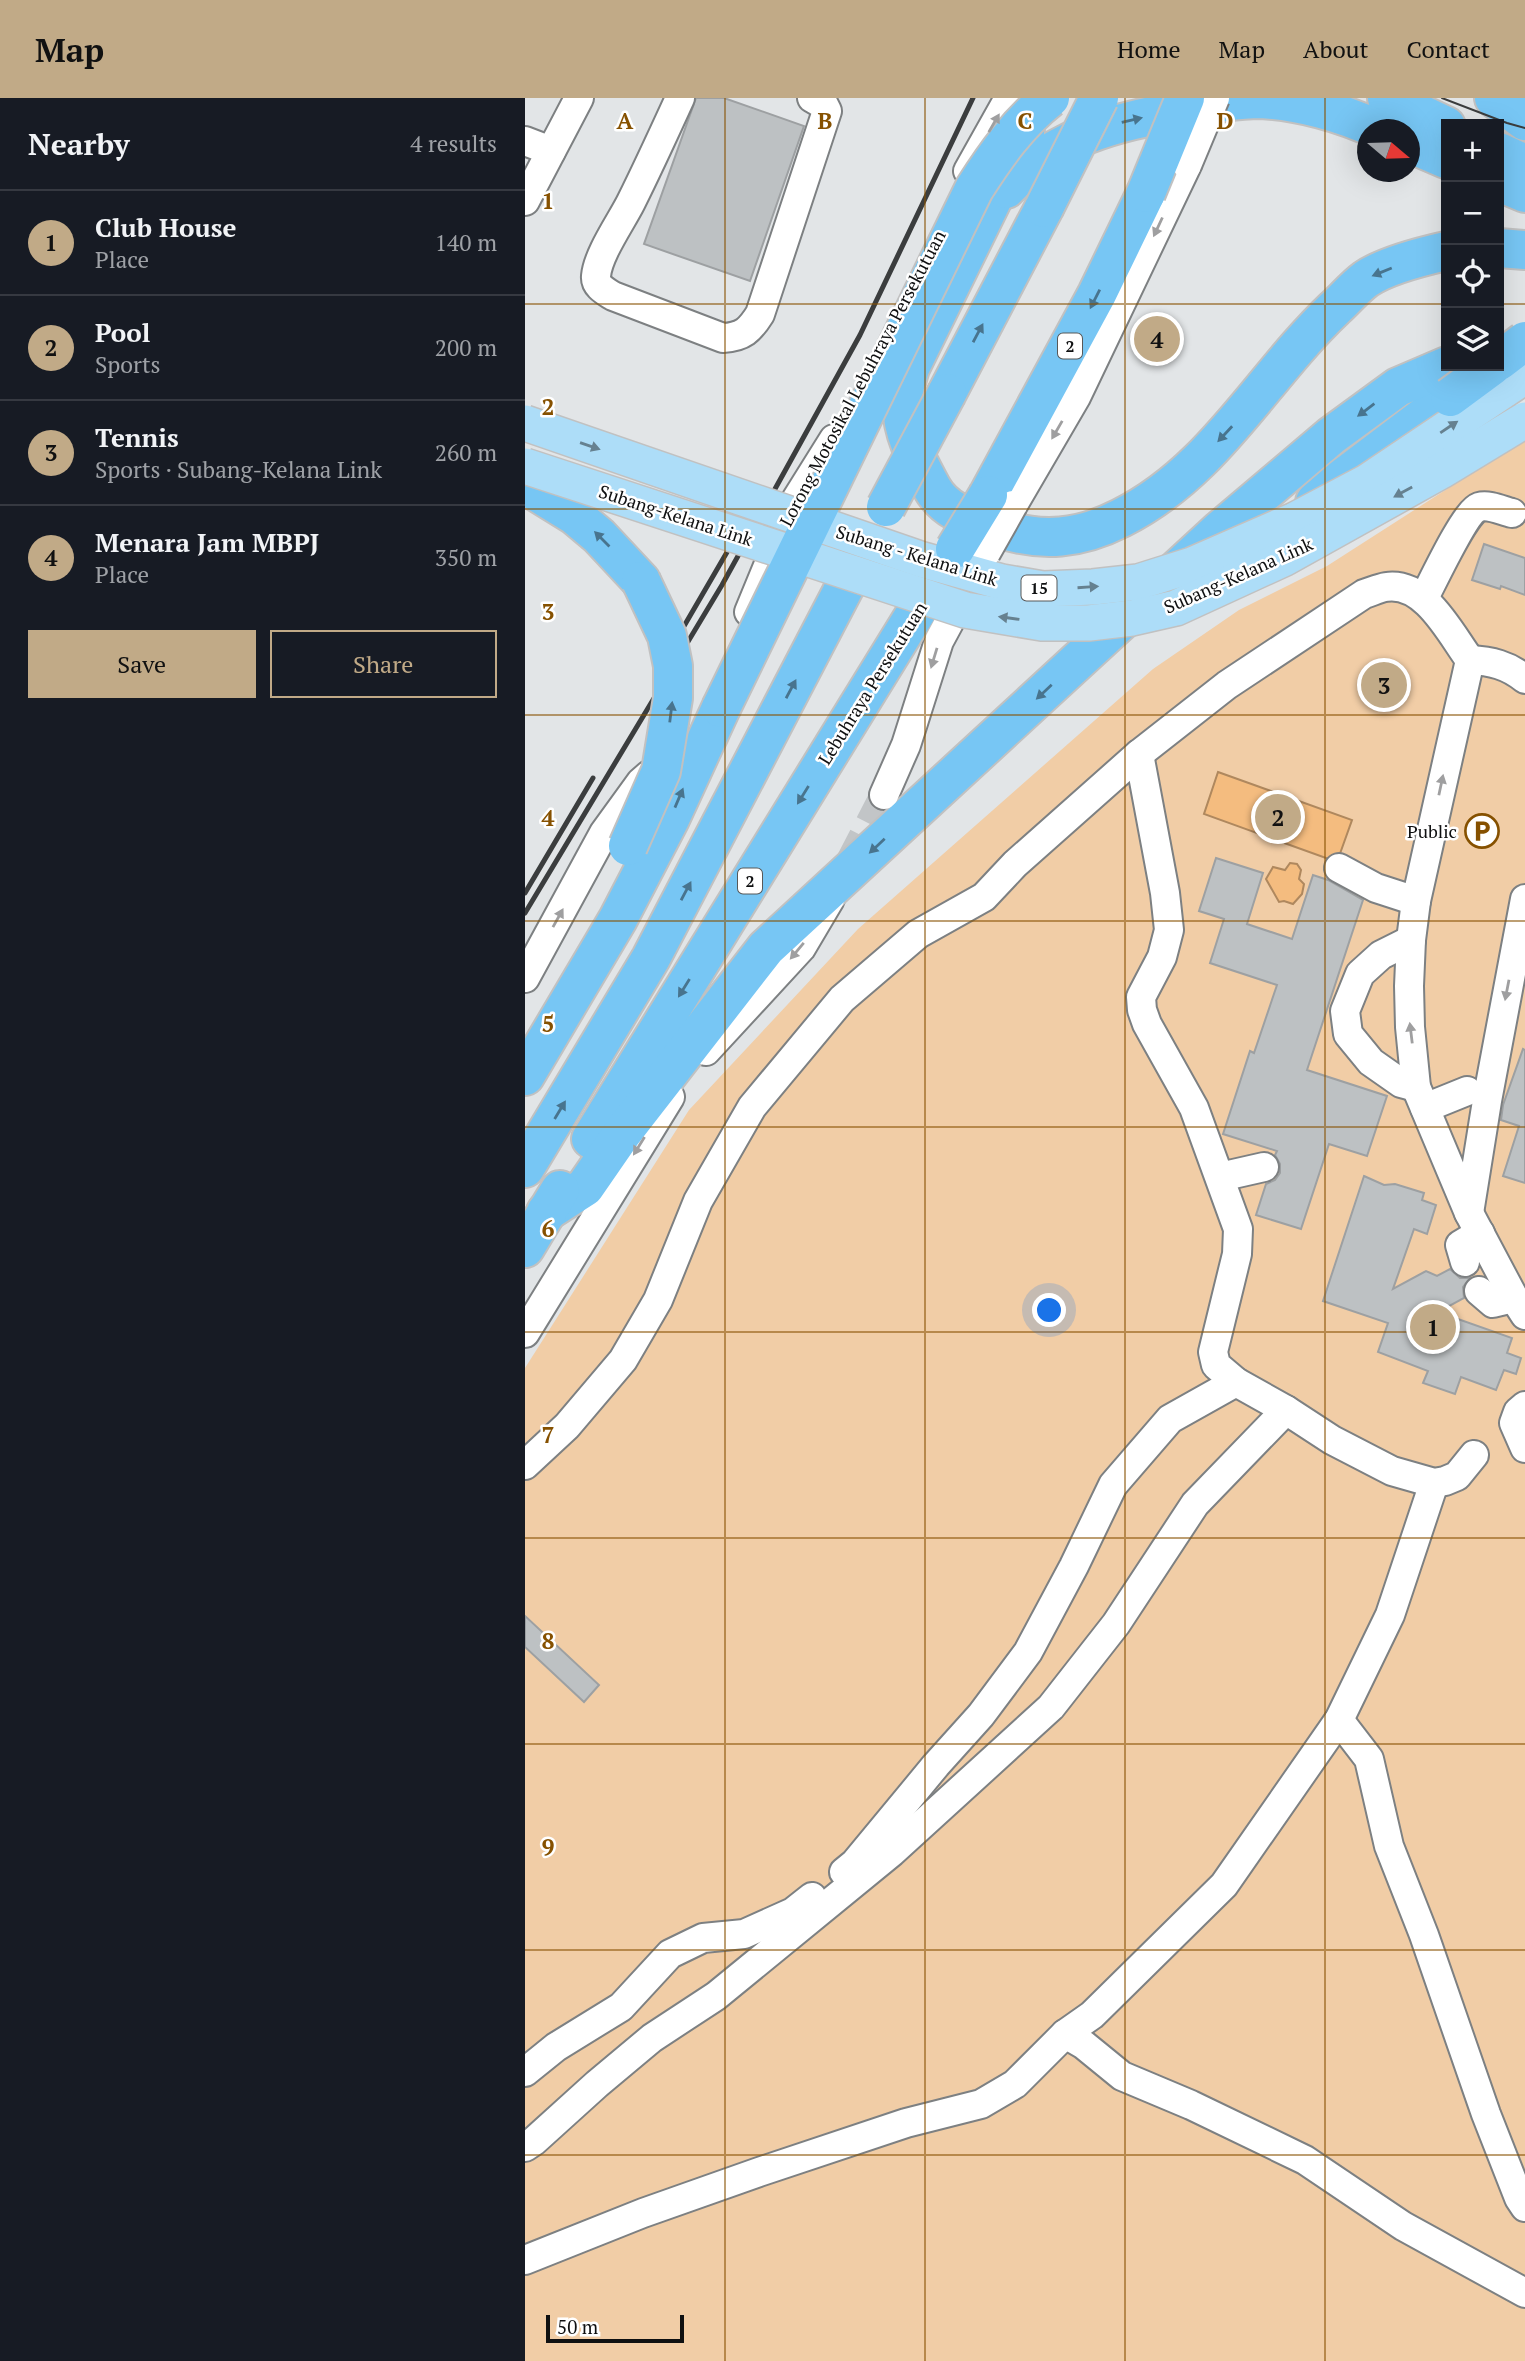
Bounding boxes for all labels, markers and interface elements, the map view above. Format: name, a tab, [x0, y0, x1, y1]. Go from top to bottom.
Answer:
text: Map	[35, 28, 104, 71]
text: Home	[1117, 33, 1181, 65]
text: Map	[1219, 33, 1265, 65]
text: About	[1303, 33, 1369, 65]
text: Contact	[1407, 33, 1490, 65]
text: A	[617, 105, 634, 136]
text: B	[818, 105, 833, 136]
text: C	[1018, 105, 1033, 136]
text: D	[1217, 105, 1234, 136]
one-way arrow	[988, 113, 1000, 132]
one-way arrow	[1121, 114, 1143, 125]
north arrow	[1357, 119, 1420, 182]
map controls	[1441, 119, 1504, 371]
button: +	[1441, 119, 1504, 182]
text: Nearby	[28, 124, 130, 164]
text: 4 results	[410, 128, 497, 159]
button: −	[1441, 182, 1504, 245]
text: 1	[542, 185, 555, 216]
text: Club House	[95, 210, 236, 244]
one-way arrow	[1152, 216, 1163, 237]
street label: Lorong Motosikal Lebuhraya Persekutuan	[773, 225, 951, 530]
text: 1	[45, 227, 58, 258]
text: 140 m	[435, 227, 497, 258]
text: Place	[95, 244, 149, 275]
button: locate	[1441, 245, 1504, 308]
one-way arrow	[1371, 267, 1392, 278]
one-way arrow	[1089, 289, 1101, 309]
button: layers	[1441, 308, 1504, 371]
pin: 4	[1134, 313, 1180, 365]
text: Pool	[95, 315, 150, 349]
one-way arrow	[973, 323, 984, 343]
text: 2	[45, 332, 58, 363]
text: 200 m	[435, 332, 497, 363]
road number: 2	[1058, 334, 1082, 358]
text: Sports	[95, 349, 160, 380]
text: 2	[542, 391, 555, 422]
one-way arrow	[1357, 403, 1375, 417]
text: Tennis	[95, 420, 179, 454]
one-way arrow	[1050, 421, 1063, 440]
one-way arrow	[1439, 421, 1459, 434]
one-way arrow	[1217, 425, 1233, 442]
text: 3	[45, 437, 58, 468]
text: 260 m	[435, 437, 497, 468]
one-way arrow	[579, 441, 600, 452]
text: Sports · Subang-Kelana Link	[95, 454, 382, 485]
street label: Subang-Kelana Link	[596, 479, 757, 551]
one-way arrow	[1393, 486, 1413, 498]
street label: Subang - Kelana Link	[833, 519, 1001, 591]
text: Menara Jam MBPJ	[95, 525, 319, 559]
street label: Subang-Kelana Link	[1160, 531, 1317, 619]
one-way arrow	[594, 532, 611, 548]
text: 4	[45, 542, 58, 573]
text: 350 m	[435, 542, 497, 573]
text: Place	[95, 559, 149, 590]
road number: 15	[1021, 575, 1057, 601]
one-way arrow	[1077, 581, 1099, 592]
text: 3	[542, 596, 555, 627]
street label: Lebuhraya Persekutuan	[812, 597, 932, 769]
one-way arrow	[998, 612, 1020, 623]
button: Save	[28, 630, 256, 698]
button: Share	[270, 630, 497, 698]
one-way arrow	[929, 647, 939, 668]
pin: 3	[1361, 659, 1407, 711]
one-way arrow	[785, 680, 797, 699]
one-way arrow	[1036, 684, 1053, 700]
one-way arrow	[666, 701, 677, 723]
one-way arrow	[1436, 774, 1447, 796]
one-way arrow	[797, 785, 809, 804]
one-way arrow	[674, 787, 685, 808]
pin: 2	[1255, 791, 1301, 843]
text: 4	[542, 802, 555, 833]
parking icon: Public	[1463, 812, 1501, 850]
place label: Public	[1407, 819, 1457, 843]
one-way arrow	[869, 838, 886, 854]
road number: 2	[738, 868, 762, 894]
one-way arrow	[680, 881, 691, 901]
one-way arrow	[552, 908, 563, 928]
one-way arrow	[790, 942, 805, 960]
one-way arrow	[677, 979, 690, 998]
one-way arrow	[1502, 979, 1513, 1001]
text: 5	[542, 1008, 555, 1039]
one-way arrow	[1405, 1022, 1416, 1044]
one-way arrow	[554, 1100, 566, 1119]
one-way arrow	[632, 1137, 645, 1156]
text: 6	[542, 1213, 555, 1244]
your location	[1032, 1293, 1066, 1327]
pin: 1	[1410, 1301, 1456, 1353]
text: 7	[542, 1419, 555, 1450]
text: 8	[542, 1625, 555, 1656]
text: 9	[542, 1831, 555, 1862]
scale bar	[546, 2312, 684, 2344]
text: 50 m	[557, 2314, 598, 2339]

